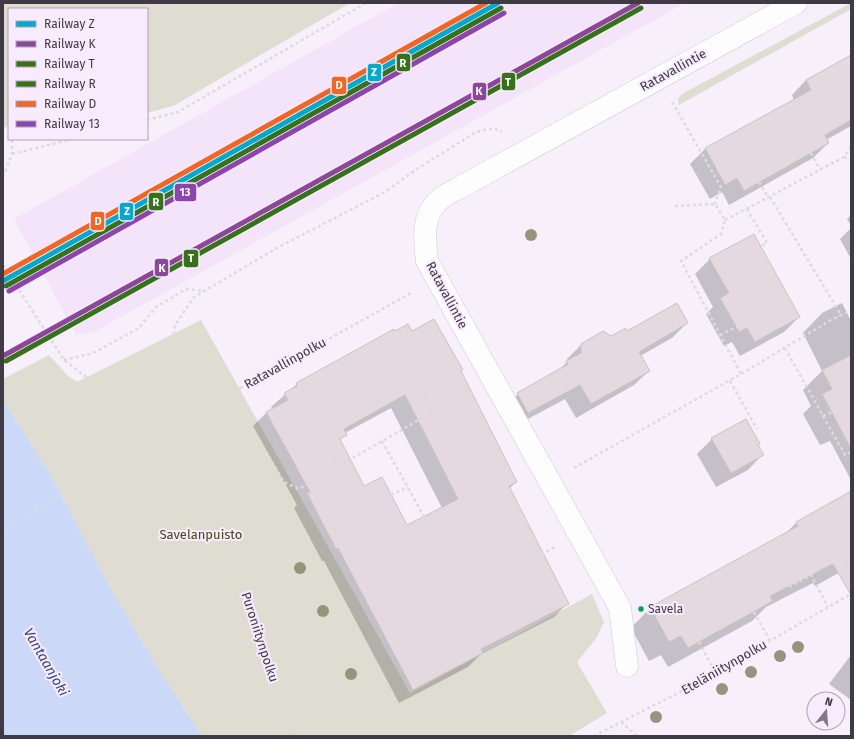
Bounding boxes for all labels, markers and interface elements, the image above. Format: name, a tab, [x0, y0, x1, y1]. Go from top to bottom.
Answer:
legend	[8, 8, 148, 140]
text: Railway Z	[44, 17, 95, 31]
text: Railway K	[44, 37, 96, 51]
street label: Ratavallintie	[637, 46, 709, 94]
line badge: R	[396, 53, 411, 72]
text: Railway T	[44, 57, 95, 71]
text: R	[400, 57, 407, 70]
line badge: Z	[367, 63, 382, 82]
text: Z	[371, 66, 377, 79]
line badge: T	[501, 72, 516, 91]
line badge: D	[331, 76, 347, 95]
text: T	[505, 76, 511, 89]
text: Railway R	[44, 77, 96, 91]
text: D	[335, 79, 343, 92]
line badge: K	[472, 82, 487, 101]
text: K	[476, 85, 484, 98]
text: Railway D	[44, 97, 96, 111]
text: Railway 13	[44, 117, 100, 131]
line badge: 13	[174, 183, 197, 202]
text: 13	[180, 186, 191, 199]
line badge: R	[148, 192, 164, 211]
text: R	[153, 196, 160, 209]
line badge: Z	[119, 202, 134, 221]
text: Z	[124, 205, 130, 218]
line badge: D	[90, 211, 105, 231]
text: D	[94, 215, 102, 228]
line badge: T	[183, 249, 199, 268]
text: T	[188, 252, 194, 265]
line badge: K	[154, 258, 169, 277]
street label: Ratavallintie	[423, 259, 471, 331]
text: K	[159, 262, 167, 275]
street label: Ratavallinpolku	[241, 334, 329, 392]
park label: Savelanpuisto	[160, 527, 242, 542]
street label: Puroniitynpolku	[238, 590, 282, 684]
place label: Savela	[648, 602, 683, 616]
marker: Savela	[636, 604, 646, 614]
water label: Vantaanjoki	[20, 625, 72, 699]
street label: Eteläniitynpolku	[679, 636, 769, 698]
north arrow	[806, 691, 846, 731]
text: N	[823, 695, 834, 709]

